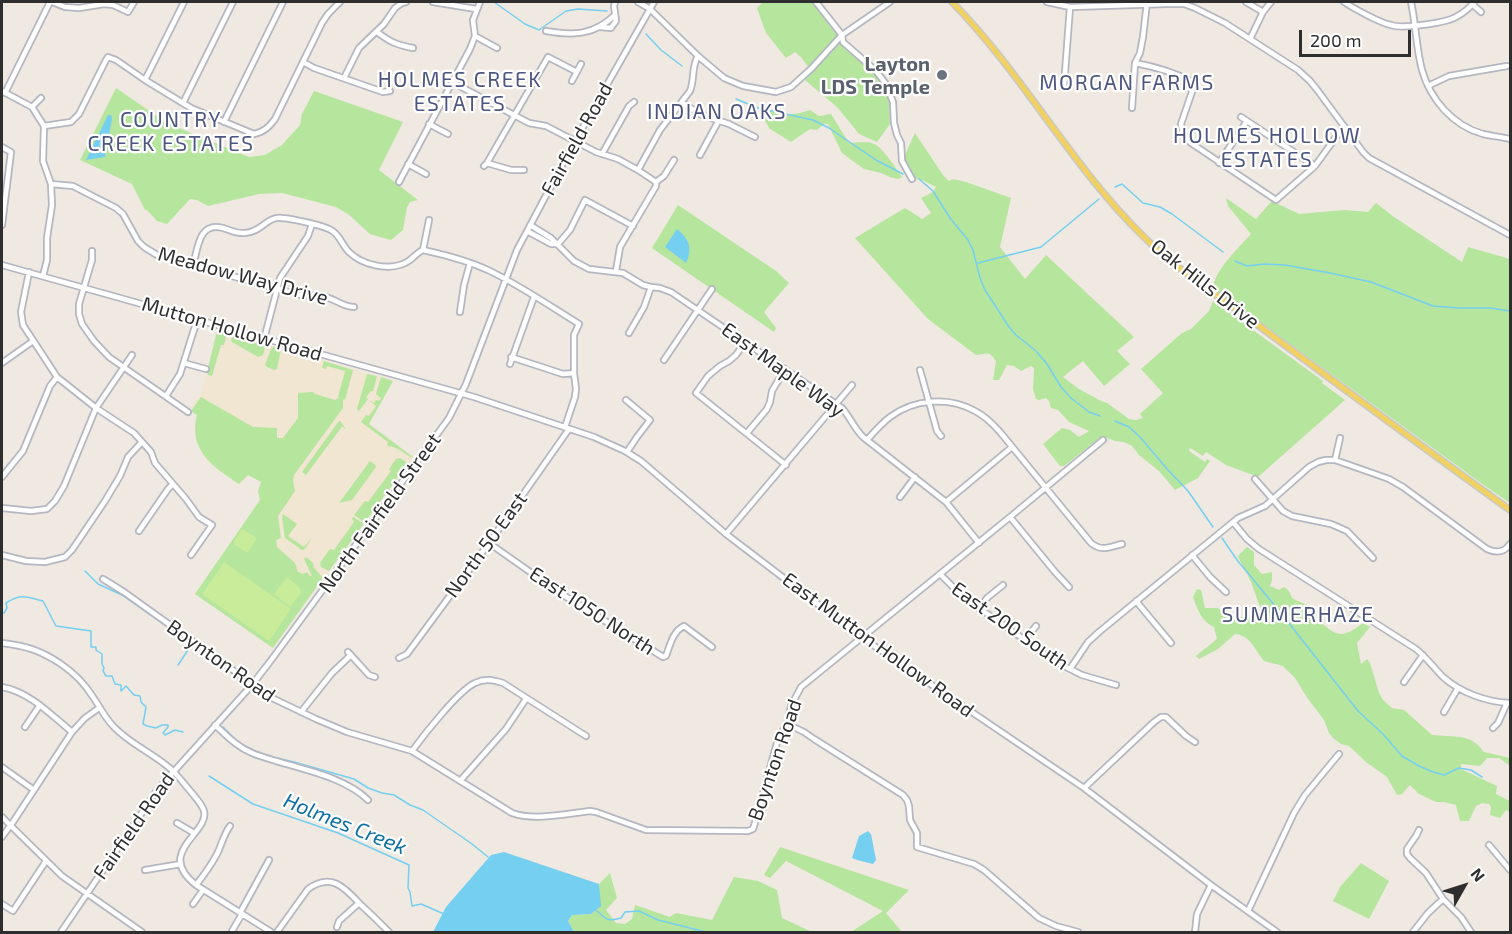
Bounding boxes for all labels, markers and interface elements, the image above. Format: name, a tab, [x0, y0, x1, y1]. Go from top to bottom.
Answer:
scale bar	[1302, 18, 1414, 56]
text: 200 m	[1310, 29, 1362, 51]
place label: Layton LDS Temple	[821, 52, 930, 99]
district label: HOLMES CREEK ESTATES	[378, 67, 542, 117]
marker: Layton LDS Temple	[935, 68, 949, 82]
district label: MORGAN FARMS	[1039, 70, 1215, 96]
street label: Fairfield Road	[536, 78, 618, 200]
district label: INDIAN OAKS	[647, 99, 787, 125]
district label: COUNTRY CREEK ESTATES	[87, 107, 255, 157]
district label: HOLMES HOLLOW ESTATES	[1173, 123, 1361, 173]
street label: Oak Hills Drive	[1146, 234, 1264, 334]
street label: Meadow Way Drive	[155, 242, 331, 310]
street label: Mutton Hollow Road	[139, 292, 325, 366]
street label: East Maple Way	[717, 317, 849, 423]
street label: North Fairfield Street	[314, 428, 446, 598]
street label: North 50 East	[440, 488, 532, 602]
street label: East 1050 North	[525, 562, 659, 660]
street label: East Mutton Hollow Road	[778, 567, 978, 723]
street label: East 200 South	[947, 577, 1073, 675]
district label: SUMMERHAZE	[1221, 602, 1375, 628]
street label: Boynton Road	[162, 615, 280, 707]
street label: Boynton Road	[743, 696, 807, 824]
street label: Fairfield Road	[88, 768, 180, 884]
water label: Holmes Creek	[280, 788, 410, 860]
north arrow	[1434, 856, 1494, 916]
text: N	[1467, 864, 1489, 885]

